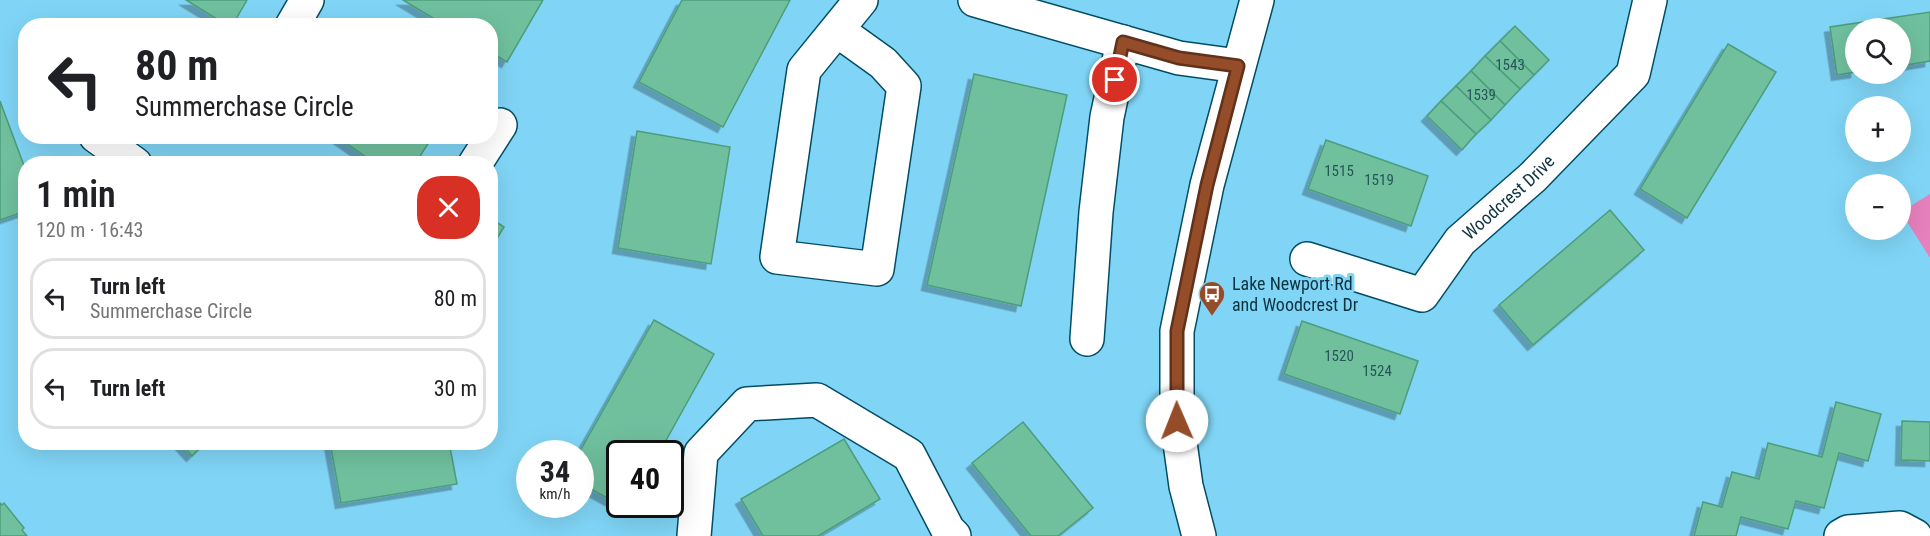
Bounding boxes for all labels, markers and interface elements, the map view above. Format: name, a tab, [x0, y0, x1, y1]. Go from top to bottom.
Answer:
map controls	[1845, 18, 1911, 240]
button: search	[1845, 18, 1911, 84]
text: 80 m	[135, 41, 218, 90]
icon: left	[36, 42, 114, 120]
pin	[1089, 54, 1140, 105]
house number: 1543	[1495, 56, 1525, 74]
icon: arrive	[1098, 63, 1131, 96]
house number: 1539	[1466, 86, 1496, 104]
text: Summerchase Circle	[135, 91, 354, 123]
button: +	[1845, 96, 1911, 162]
street label: Woodcrest Drive	[1458, 150, 1559, 244]
house number: 1515	[1324, 162, 1354, 180]
house number: 1519	[1364, 171, 1394, 189]
text: 1 min	[36, 174, 116, 216]
button: −	[1845, 174, 1911, 240]
button: close	[417, 176, 480, 239]
text: 120 m · 16:43	[36, 218, 143, 242]
place label: Lake Newport Rd and Woodcrest Dr	[1232, 273, 1359, 315]
text: Turn left	[90, 274, 165, 299]
bus stop icon: Lake Newport Rd and Woodcrest Dr	[1197, 279, 1227, 317]
icon: left	[39, 282, 72, 315]
text: 80 m	[434, 286, 477, 311]
text: Summerchase Circle	[90, 299, 252, 323]
house number: 1520	[1324, 347, 1354, 365]
house number: 1524	[1362, 362, 1392, 380]
icon: left	[39, 372, 72, 405]
text: Turn left	[90, 376, 165, 401]
text: 30 m	[434, 376, 477, 401]
position arrow	[1145, 389, 1209, 453]
speed limit sign: 40	[606, 440, 684, 518]
text: 34	[540, 454, 570, 489]
text: km/h	[540, 485, 570, 503]

